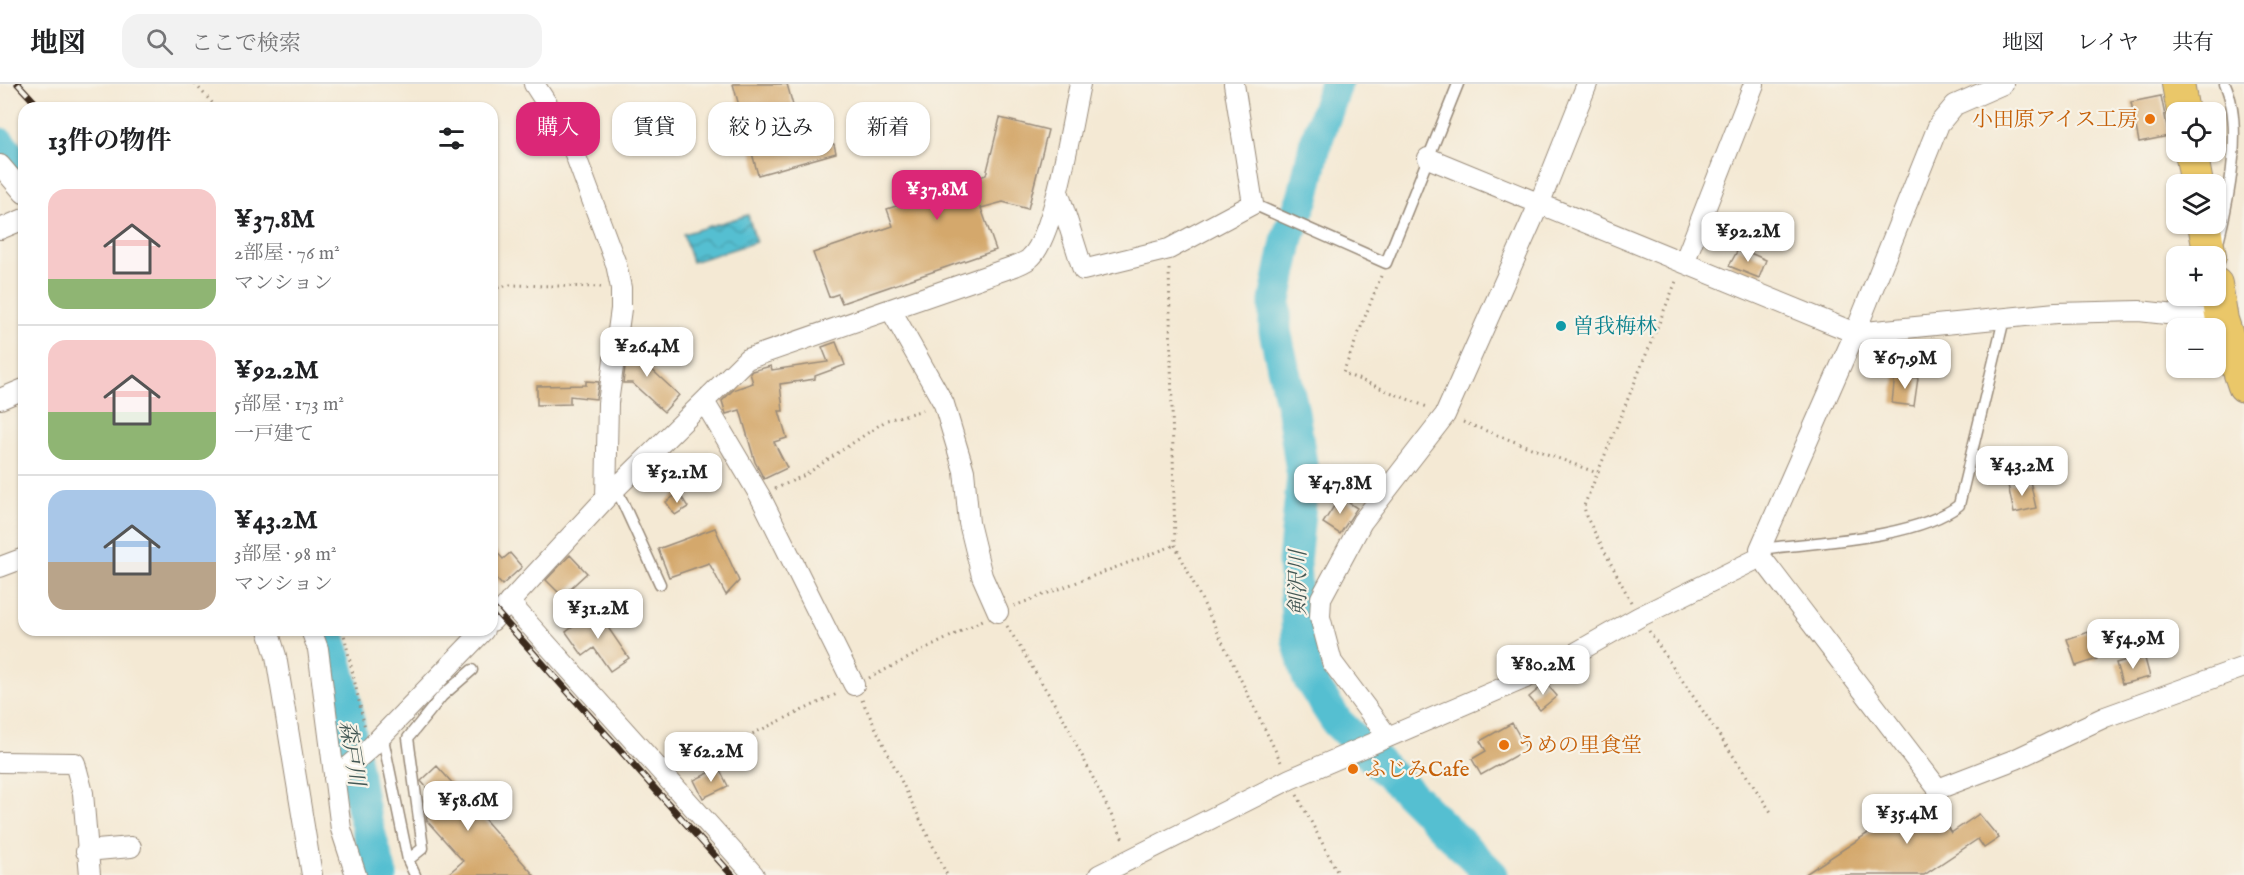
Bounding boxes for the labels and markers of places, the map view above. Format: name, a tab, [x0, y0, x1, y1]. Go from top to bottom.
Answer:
place label: 小田原アイス工房	[1972, 107, 2138, 134]
marker: 小田原アイス工房	[2143, 112, 2157, 126]
pin: ¥37.8M	[888, 170, 986, 221]
pin: ¥92.2M	[1699, 212, 1797, 263]
place label: 曽我梅林	[1573, 314, 1657, 341]
marker: 曽我梅林	[1554, 319, 1568, 333]
pin: ¥26.4M	[598, 327, 696, 378]
pin: ¥67.9M	[1856, 339, 1954, 390]
pin: ¥43.2M	[1973, 446, 2071, 497]
pin: ¥52.1M	[628, 453, 726, 504]
pin: ¥47.8M	[1291, 464, 1389, 515]
pin: ¥31.2M	[549, 589, 647, 640]
pin: ¥54.9M	[2084, 619, 2182, 670]
pin: ¥80.2M	[1494, 645, 1592, 696]
pin: ¥62.2M	[662, 732, 760, 783]
place label: うめの里食堂	[1516, 733, 1642, 760]
marker: うめの里食堂	[1497, 738, 1511, 752]
place label: ふじみCafe	[1365, 757, 1470, 784]
marker: ふじみCafe	[1346, 762, 1360, 776]
pin: ¥58.6M	[419, 781, 517, 832]
pin: ¥35.4M	[1858, 794, 1956, 845]

